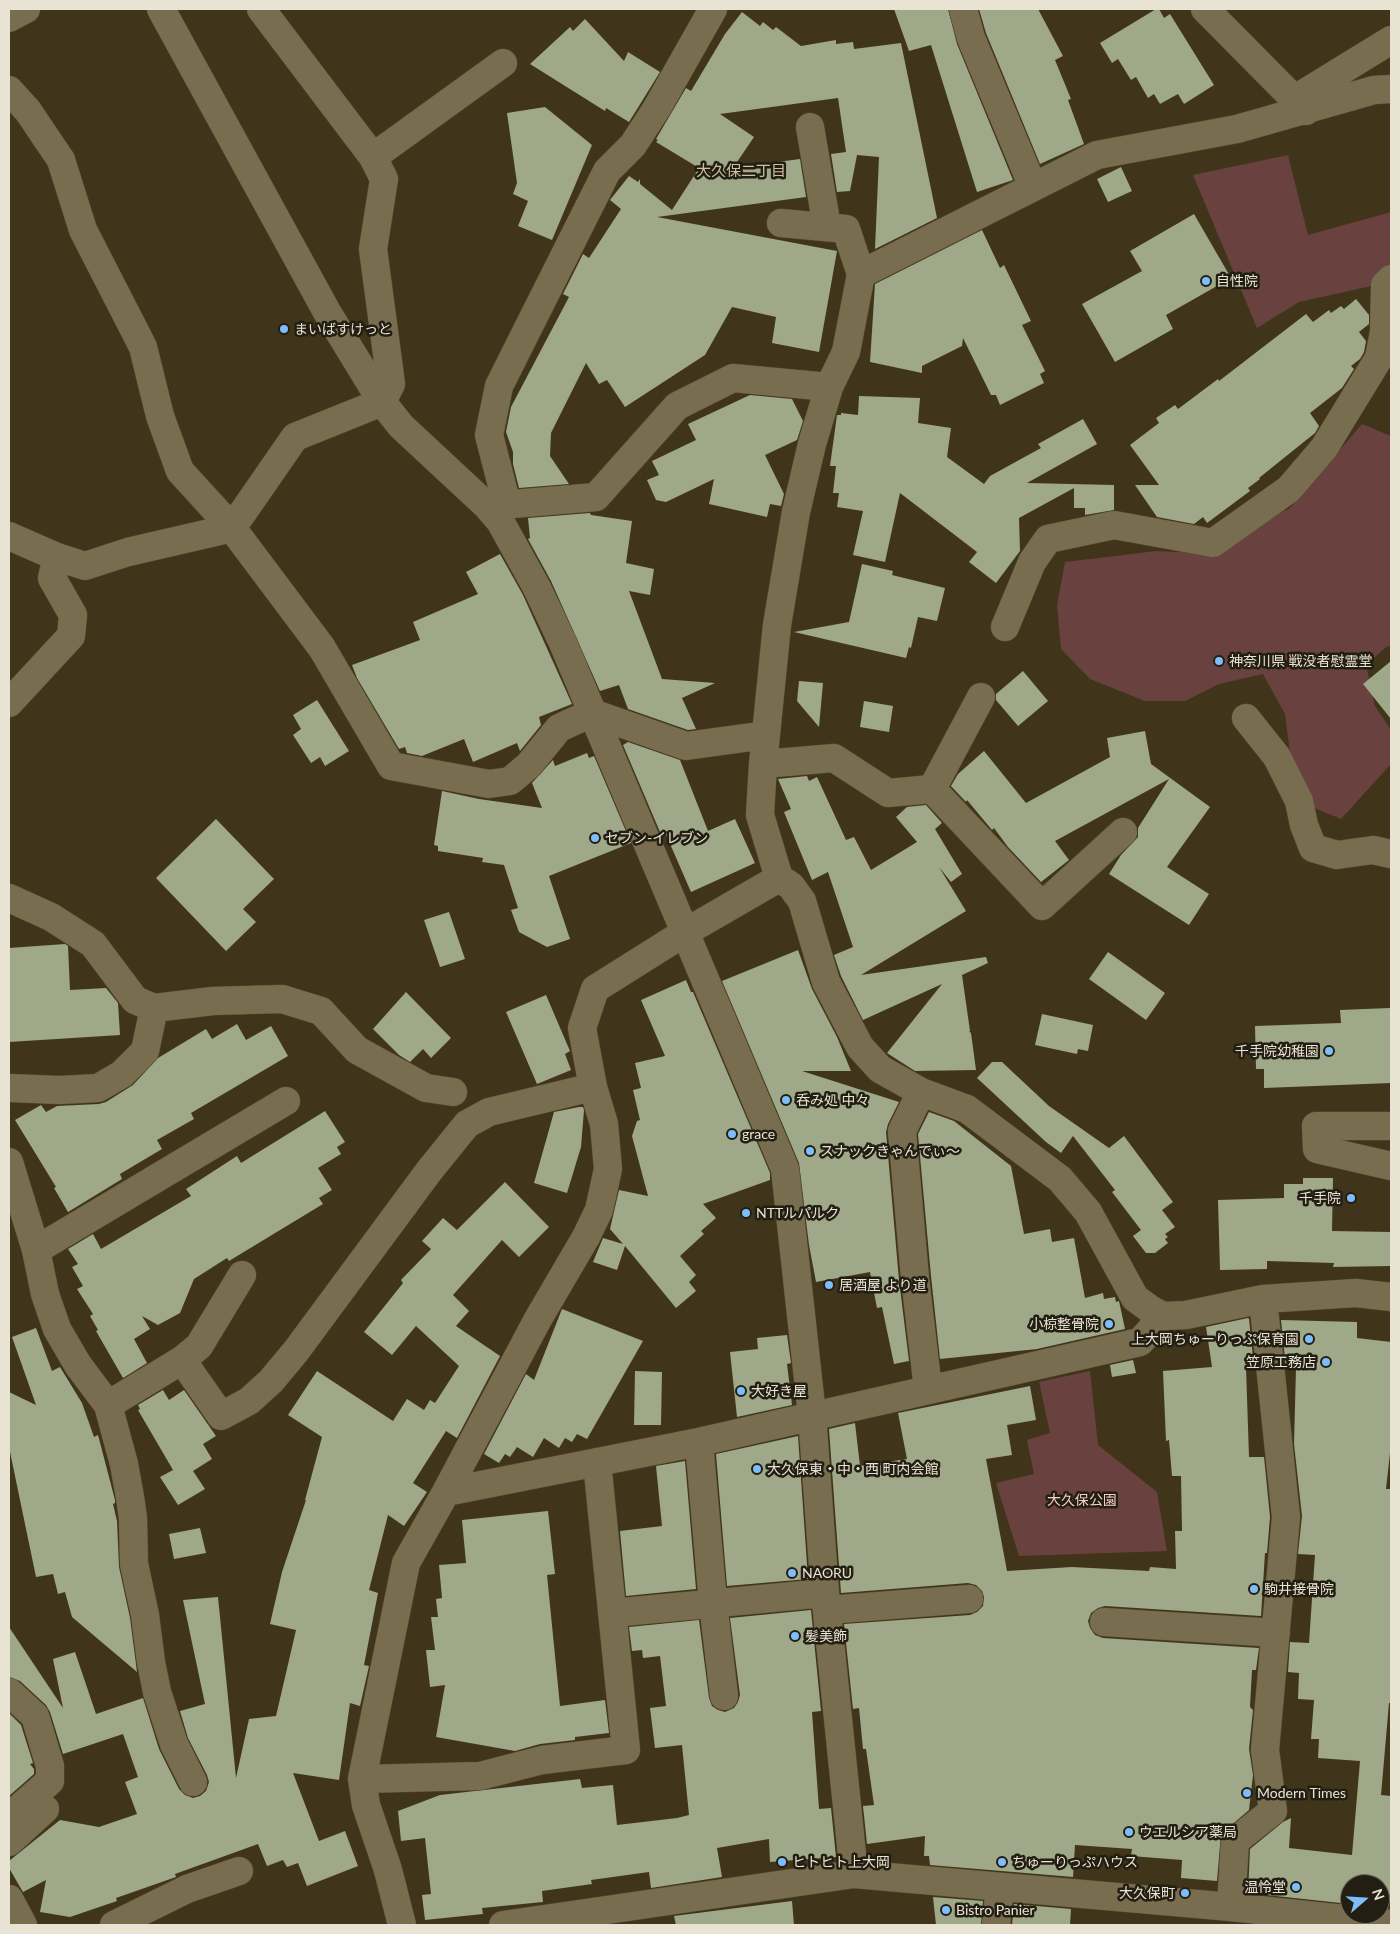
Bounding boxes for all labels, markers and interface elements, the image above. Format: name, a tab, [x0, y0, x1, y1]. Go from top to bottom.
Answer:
district label: 大久保二丁目	[696, 162, 786, 180]
place label: 自性院	[1216, 273, 1258, 289]
marker: 自性院	[1200, 275, 1212, 287]
place label: まいばすけっと	[294, 321, 392, 337]
marker: まいばすけっと	[278, 323, 290, 335]
place label: 神奈川県 戦没者慰霊堂	[1229, 653, 1373, 669]
marker: 神奈川県 戦没者慰霊堂	[1213, 655, 1225, 667]
place label: セブン-イレブン	[605, 830, 708, 846]
marker: セブン-イレブン	[589, 832, 601, 844]
place label: 千手院幼稚園	[1235, 1043, 1319, 1059]
marker: 千手院幼稚園	[1323, 1045, 1335, 1057]
place label: 呑み処 中々	[796, 1092, 870, 1108]
marker: 呑み処 中々	[780, 1094, 792, 1106]
place label: grace	[742, 1126, 775, 1142]
marker: grace	[726, 1128, 738, 1140]
place label: スナックきゃんでぃ〜	[820, 1143, 960, 1159]
marker: スナックきゃんでぃ〜	[804, 1145, 816, 1157]
place label: 千手院	[1299, 1190, 1341, 1206]
marker: 千手院	[1345, 1192, 1357, 1204]
place label: NTTルパルク	[756, 1205, 839, 1221]
marker: NTTルパルク	[740, 1207, 752, 1219]
place label: 居酒屋 より道	[839, 1277, 927, 1293]
marker: 居酒屋 より道	[823, 1279, 835, 1291]
place label: 小椋整骨院	[1029, 1316, 1099, 1332]
marker: 小椋整骨院	[1103, 1318, 1115, 1330]
place label: 上大岡ちゅーりっぷ保育園	[1131, 1331, 1299, 1347]
marker: 上大岡ちゅーりっぷ保育園	[1303, 1333, 1315, 1345]
place label: 笠原工務店	[1246, 1354, 1316, 1370]
marker: 笠原工務店	[1320, 1356, 1332, 1368]
place label: 大好き屋	[751, 1383, 807, 1399]
marker: 大好き屋	[735, 1385, 747, 1397]
place label: 大久保東・中・西 町内会館	[767, 1461, 939, 1477]
marker: 大久保東・中・西 町内会館	[751, 1463, 763, 1475]
park label: 大久保公園	[1047, 1492, 1117, 1508]
place label: NAORU	[802, 1565, 852, 1581]
marker: NAORU	[786, 1567, 798, 1579]
place label: 駒井接骨院	[1264, 1581, 1334, 1597]
marker: 駒井接骨院	[1248, 1583, 1260, 1595]
place label: 髪美飾	[805, 1628, 847, 1644]
marker: 髪美飾	[789, 1630, 801, 1642]
place label: Modern Times	[1257, 1785, 1346, 1801]
marker: Modern Times	[1241, 1787, 1253, 1799]
place label: ウエルシア薬局	[1139, 1824, 1237, 1840]
marker: ウエルシア薬局	[1123, 1826, 1135, 1838]
place label: ヒトヒト上大岡	[792, 1854, 890, 1870]
place label: ちゅーりっぷハウス	[1012, 1854, 1138, 1870]
marker: ヒトヒト上大岡	[776, 1856, 788, 1868]
marker: ちゅーりっぷハウス	[996, 1856, 1008, 1868]
north arrow	[1340, 1874, 1390, 1924]
place label: 温怜堂	[1244, 1879, 1286, 1895]
marker: 温怜堂	[1290, 1881, 1302, 1893]
place label: 大久保町	[1119, 1885, 1175, 1901]
text: N	[1369, 1886, 1389, 1902]
marker: 大久保町	[1179, 1887, 1191, 1899]
place label: Bistro Panier	[956, 1902, 1034, 1918]
marker: Bistro Panier	[940, 1904, 952, 1916]

